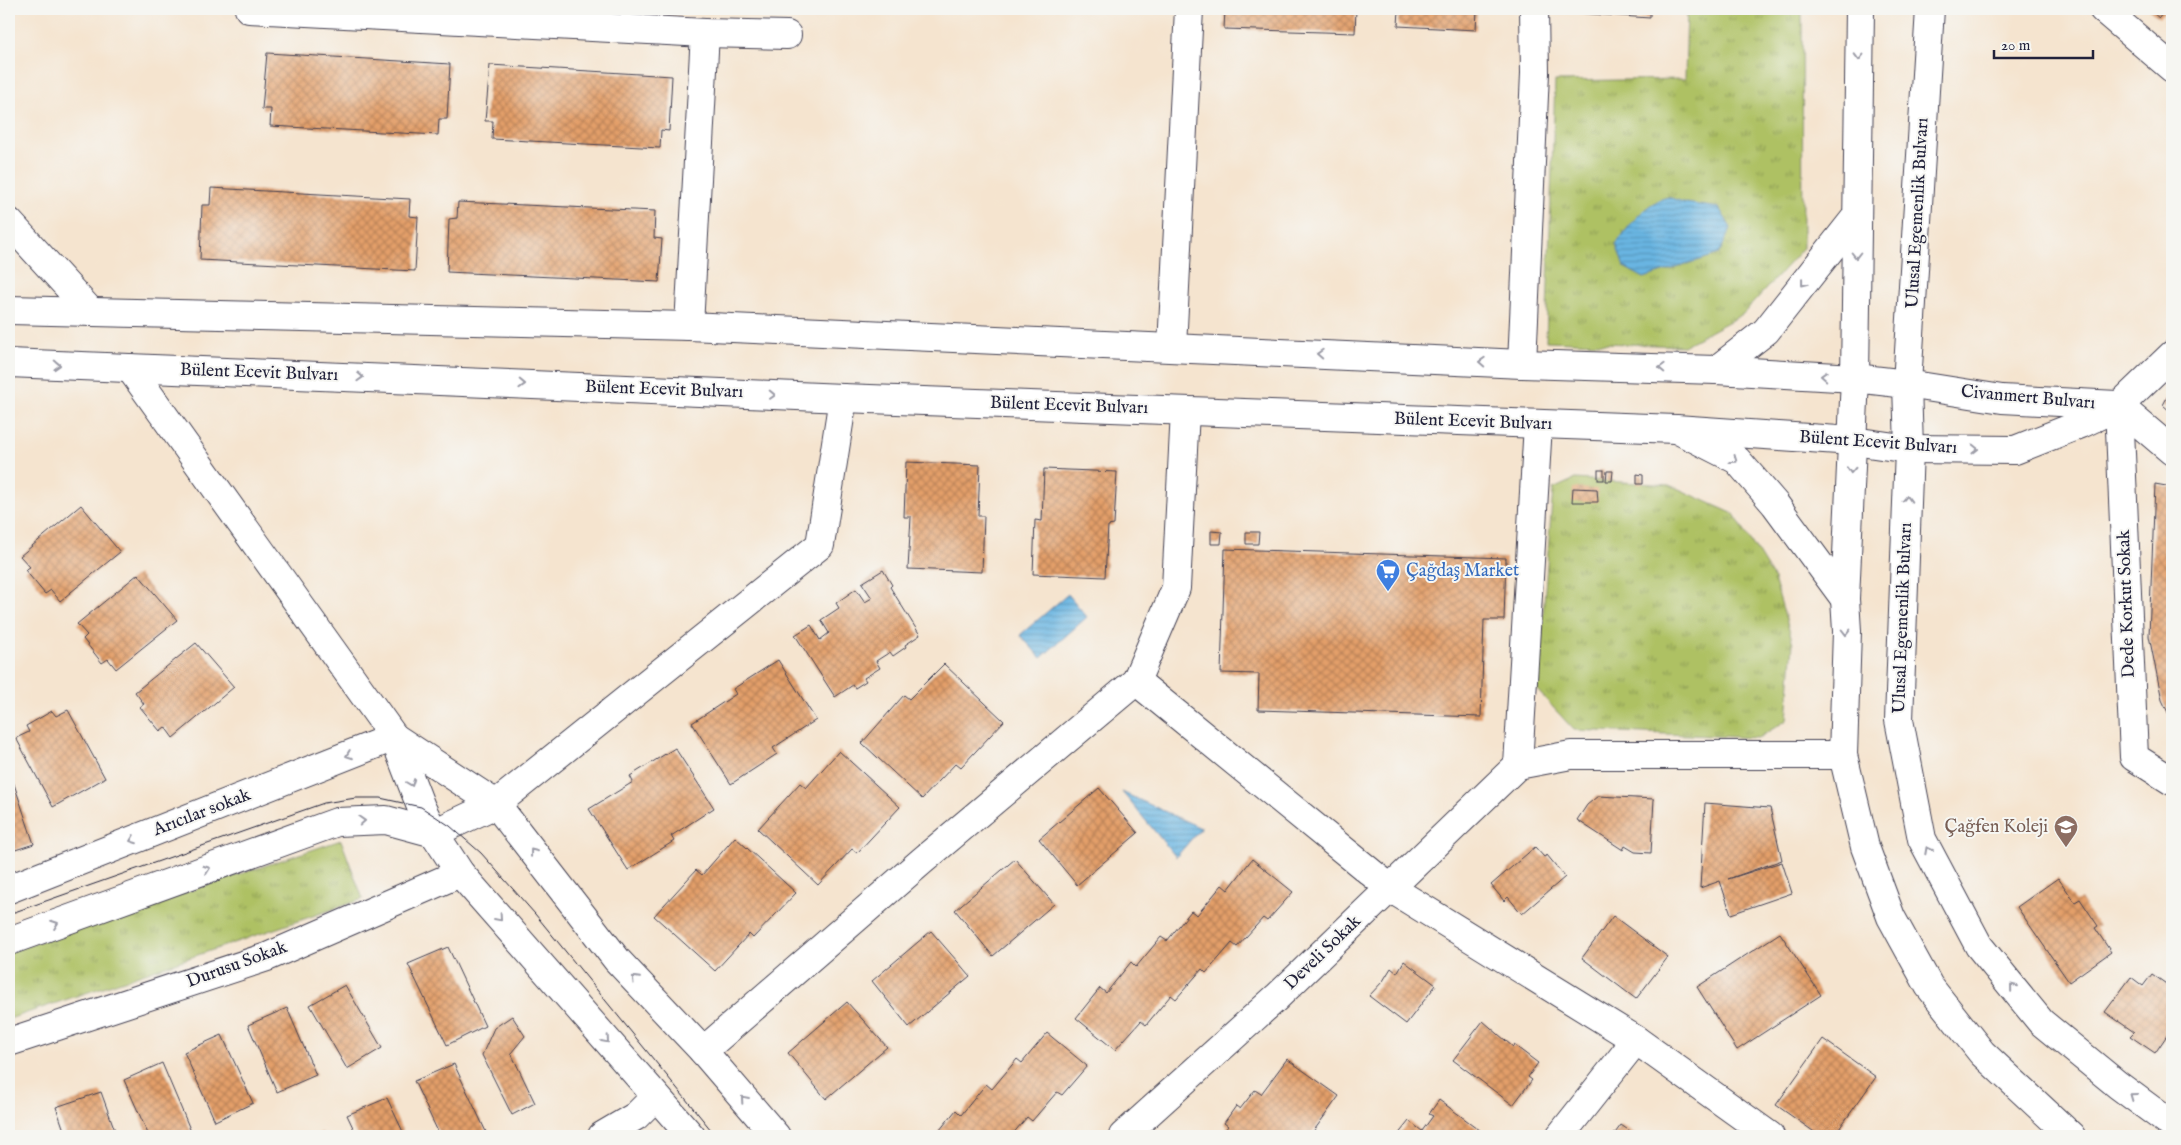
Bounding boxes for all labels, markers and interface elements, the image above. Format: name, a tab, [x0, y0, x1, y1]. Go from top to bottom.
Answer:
scale bar	[1994, 28, 2092, 60]
text: 20 m	[2001, 36, 2031, 55]
one-way arrow	[1854, 54, 1864, 62]
street label: Ulusal Egemenlik Bulvarı	[1902, 117, 1934, 309]
one-way arrow	[1851, 252, 1861, 259]
one-way arrow	[1801, 277, 1810, 286]
one-way arrow	[1315, 348, 1323, 359]
one-way arrow	[1478, 356, 1486, 367]
street label: Bülent Ecevit Bulvarı	[179, 359, 339, 387]
one-way arrow	[54, 360, 62, 370]
one-way arrow	[1658, 363, 1666, 374]
one-way arrow	[1820, 370, 1828, 381]
one-way arrow	[356, 372, 364, 383]
street label: Bülent Ecevit Bulvarı	[584, 376, 744, 404]
one-way arrow	[518, 379, 526, 389]
street label: Civanmert Bulvarı	[1960, 381, 2096, 415]
one-way arrow	[768, 389, 776, 400]
street label: Bülent Ecevit Bulvarı	[989, 392, 1149, 420]
street label: Bülent Ecevit Bulvarı	[1393, 408, 1553, 436]
street label: Bülent Ecevit Bulvarı	[1798, 426, 1958, 460]
one-way arrow	[1972, 444, 1979, 454]
one-way arrow	[1728, 454, 1738, 463]
one-way arrow	[1846, 466, 1857, 474]
one-way arrow	[1902, 494, 1912, 502]
street label: Ulusal Egemenlik Bulvarı	[1888, 522, 1918, 714]
street label: Dede Korkut Sokak	[2113, 529, 2141, 679]
supermarket icon: Çağdaş Market	[1375, 558, 1401, 592]
place label: Çağdaş Market	[1406, 560, 1519, 583]
one-way arrow	[1841, 628, 1851, 636]
one-way arrow	[345, 749, 354, 759]
one-way arrow	[405, 778, 415, 786]
street label: Arıcılar sokak	[149, 784, 254, 842]
school or university icon: Çağfen Koleji	[2053, 814, 2079, 848]
one-way arrow	[358, 816, 366, 827]
place label: Çağfen Koleji	[1945, 816, 2048, 839]
one-way arrow	[129, 834, 137, 844]
one-way arrow	[1924, 846, 1934, 855]
one-way arrow	[530, 849, 539, 858]
one-way arrow	[203, 865, 211, 875]
street label: Develi Sokak	[1280, 910, 1367, 995]
one-way arrow	[493, 912, 502, 921]
one-way arrow	[50, 920, 58, 930]
street label: Durusu Sokak	[184, 936, 291, 994]
one-way arrow	[632, 976, 641, 985]
one-way arrow	[2010, 984, 2019, 993]
one-way arrow	[600, 1035, 609, 1044]
one-way arrow	[2129, 1093, 2139, 1102]
one-way arrow	[741, 1096, 750, 1105]

